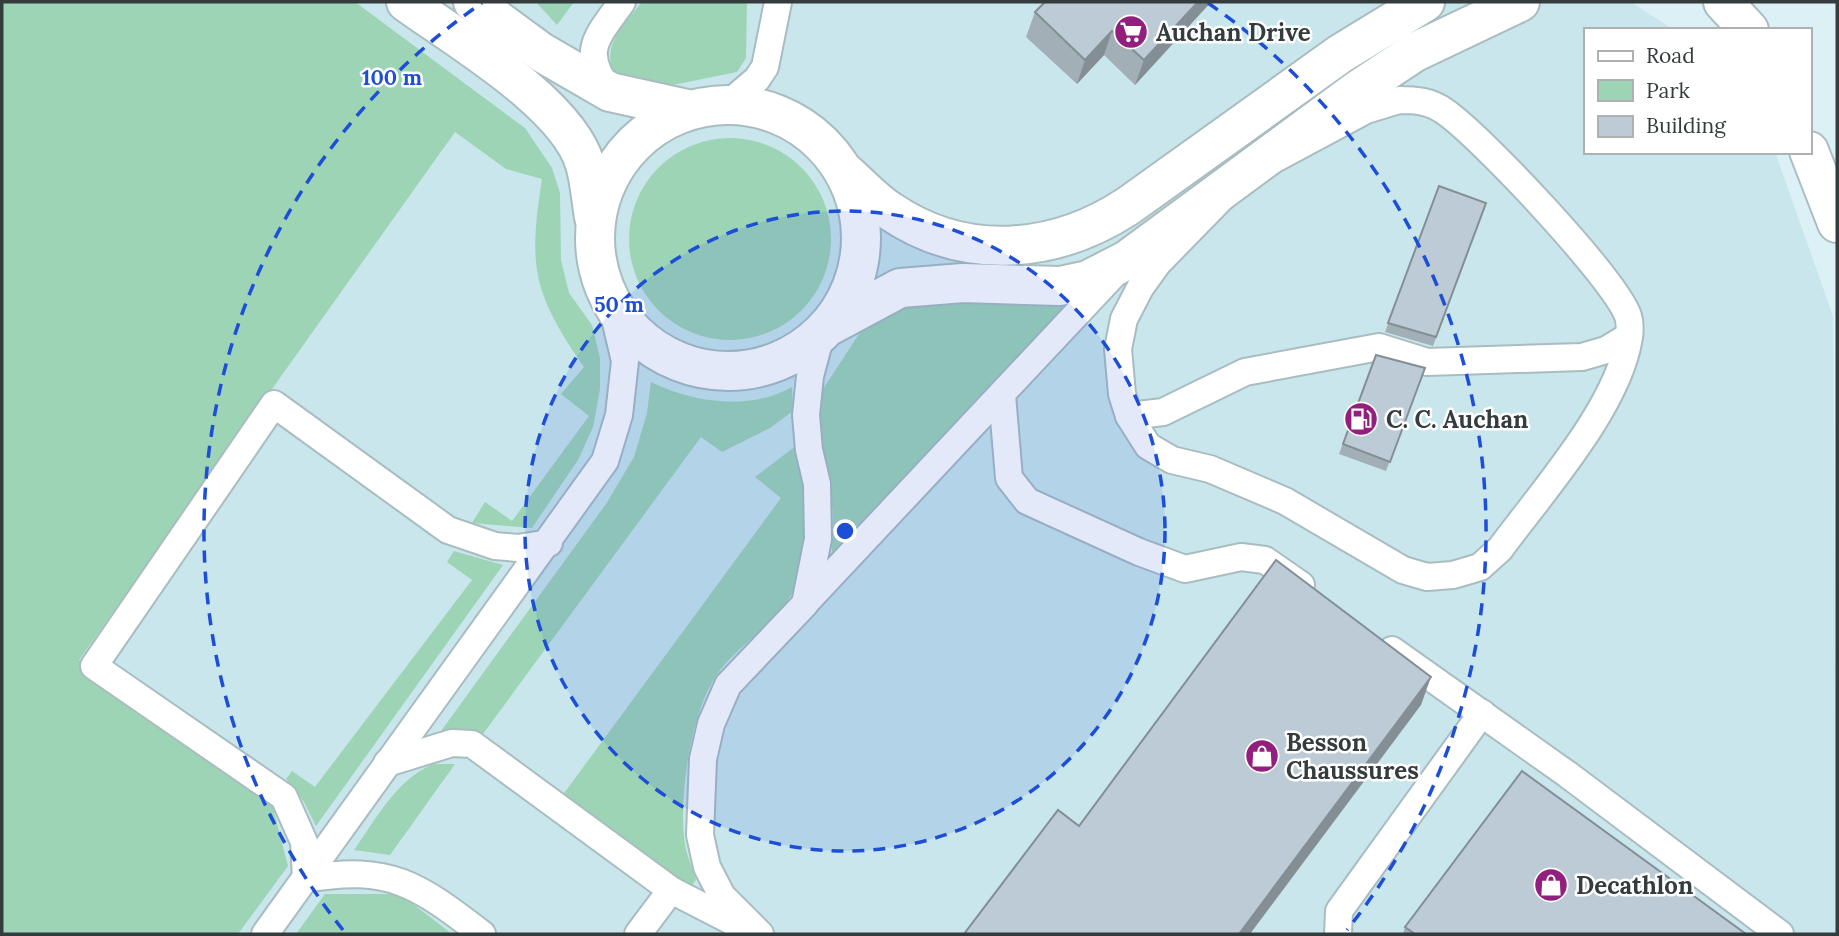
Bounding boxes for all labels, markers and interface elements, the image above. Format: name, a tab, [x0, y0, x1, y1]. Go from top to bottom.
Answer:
supermarket icon: Auchan Drive	[1112, 13, 1150, 51]
place label: Auchan Drive	[1156, 17, 1311, 48]
legend	[1584, 28, 1811, 154]
text: Road	[1646, 42, 1695, 69]
text: 100 m	[362, 64, 422, 91]
text: Park	[1646, 77, 1690, 104]
text: Building	[1646, 112, 1726, 139]
text: 50 m	[594, 291, 644, 318]
fuel station icon: C. C. Auchan	[1342, 400, 1380, 438]
place label: C. C. Auchan	[1386, 404, 1528, 435]
centre of rings	[833, 519, 857, 543]
place label: Besson Chaussures	[1286, 727, 1419, 786]
shop icon: Besson Chaussures	[1243, 737, 1281, 775]
shop icon: Decathlon	[1532, 866, 1570, 904]
place label: Decathlon	[1576, 870, 1693, 901]

